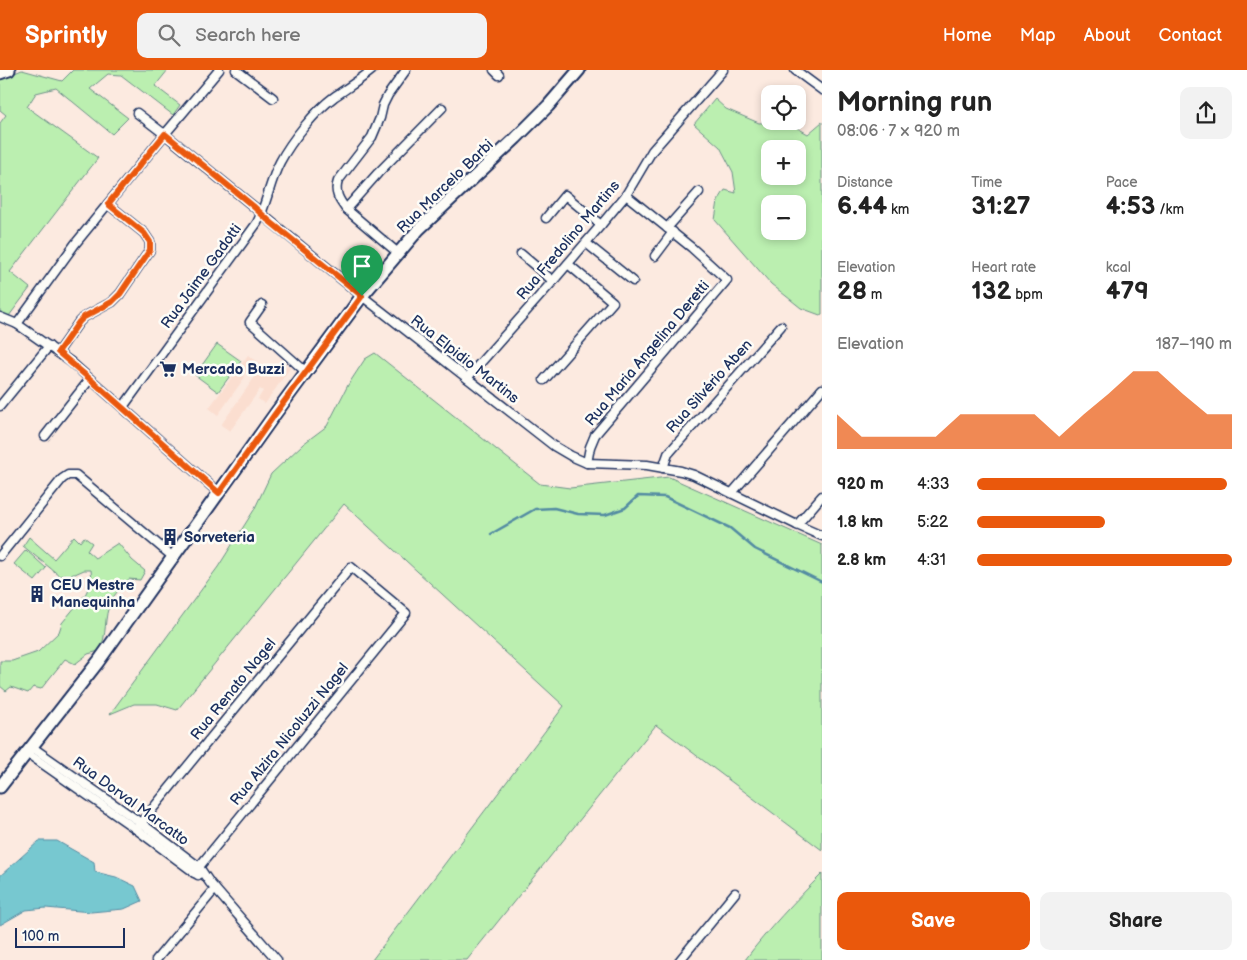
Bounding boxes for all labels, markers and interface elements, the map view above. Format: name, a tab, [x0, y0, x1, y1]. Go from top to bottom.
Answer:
search box	[137, 13, 487, 58]
text: Sprintly	[25, 21, 107, 50]
icon: search	[155, 21, 183, 49]
text: Search here	[195, 24, 301, 47]
text: Home	[943, 25, 992, 46]
text: Map	[1020, 25, 1056, 46]
text: About	[1084, 25, 1131, 46]
text: Contact	[1159, 25, 1222, 46]
map controls	[761, 85, 806, 240]
button: locate	[761, 85, 806, 130]
text: Morning run	[837, 86, 992, 119]
button: share	[1180, 87, 1232, 139]
text: 08:06 · 7 × 920 m	[837, 122, 960, 141]
street label: Rua Marcelo Barbi	[393, 135, 498, 237]
button: +	[761, 140, 806, 185]
text: Distance	[837, 174, 893, 191]
text: Time	[971, 174, 1002, 191]
text: Pace	[1106, 174, 1138, 191]
street label: Rua Fredolino Martins	[513, 176, 624, 304]
text: 6.44	[837, 191, 887, 222]
text: 31:27	[971, 191, 1031, 222]
text: 4:53	[1106, 191, 1155, 222]
button: −	[761, 195, 806, 240]
text: km	[887, 201, 909, 218]
text: /km	[1155, 201, 1184, 218]
street label: Rua Jaime Gadotti	[157, 220, 246, 332]
pin	[341, 245, 383, 296]
icon: arrive	[348, 252, 376, 280]
text: Elevation	[837, 259, 895, 276]
text: Heart rate	[971, 259, 1036, 276]
text: kcal	[1106, 259, 1131, 276]
text: 28	[837, 276, 867, 307]
text: 132	[971, 276, 1011, 307]
text: 479	[1106, 276, 1149, 307]
street label: Rua Maria Angelina Deretti	[581, 277, 714, 430]
text: m	[867, 286, 882, 303]
text: bpm	[1011, 286, 1043, 303]
street label: Rua Elpidio Martins	[407, 311, 523, 408]
street label: Rua Silvério Aben	[662, 335, 756, 437]
text: Elevation	[837, 335, 904, 354]
text: 187–190 m	[1156, 335, 1232, 354]
supermarket icon: Mercado Buzzi	[158, 359, 178, 379]
place label: Mercado Buzzi	[182, 360, 285, 379]
text: 920 m	[837, 475, 884, 494]
text: 4:33	[917, 475, 950, 494]
text: 1.8 km	[837, 513, 883, 532]
text: 5:22	[917, 513, 948, 532]
building icon: Sorveteria	[160, 527, 180, 547]
place label: Sorveteria	[184, 528, 255, 547]
text: 2.8 km	[837, 551, 886, 570]
text: 4:31	[917, 551, 946, 570]
place label: CEU Mestre Manequinha	[51, 576, 135, 612]
building icon: CEU Mestre Manequinha	[27, 584, 47, 604]
street label: Rua Renato Nagel	[187, 635, 280, 744]
street label: Rua Alzira Nicoluzzi Nagel	[226, 659, 353, 809]
street label: Rua Dorval Marcatto	[69, 753, 193, 850]
button: Save	[837, 892, 1030, 950]
button: Share	[1040, 892, 1232, 950]
scale bar	[15, 925, 125, 948]
text: 100 m	[22, 928, 59, 945]

